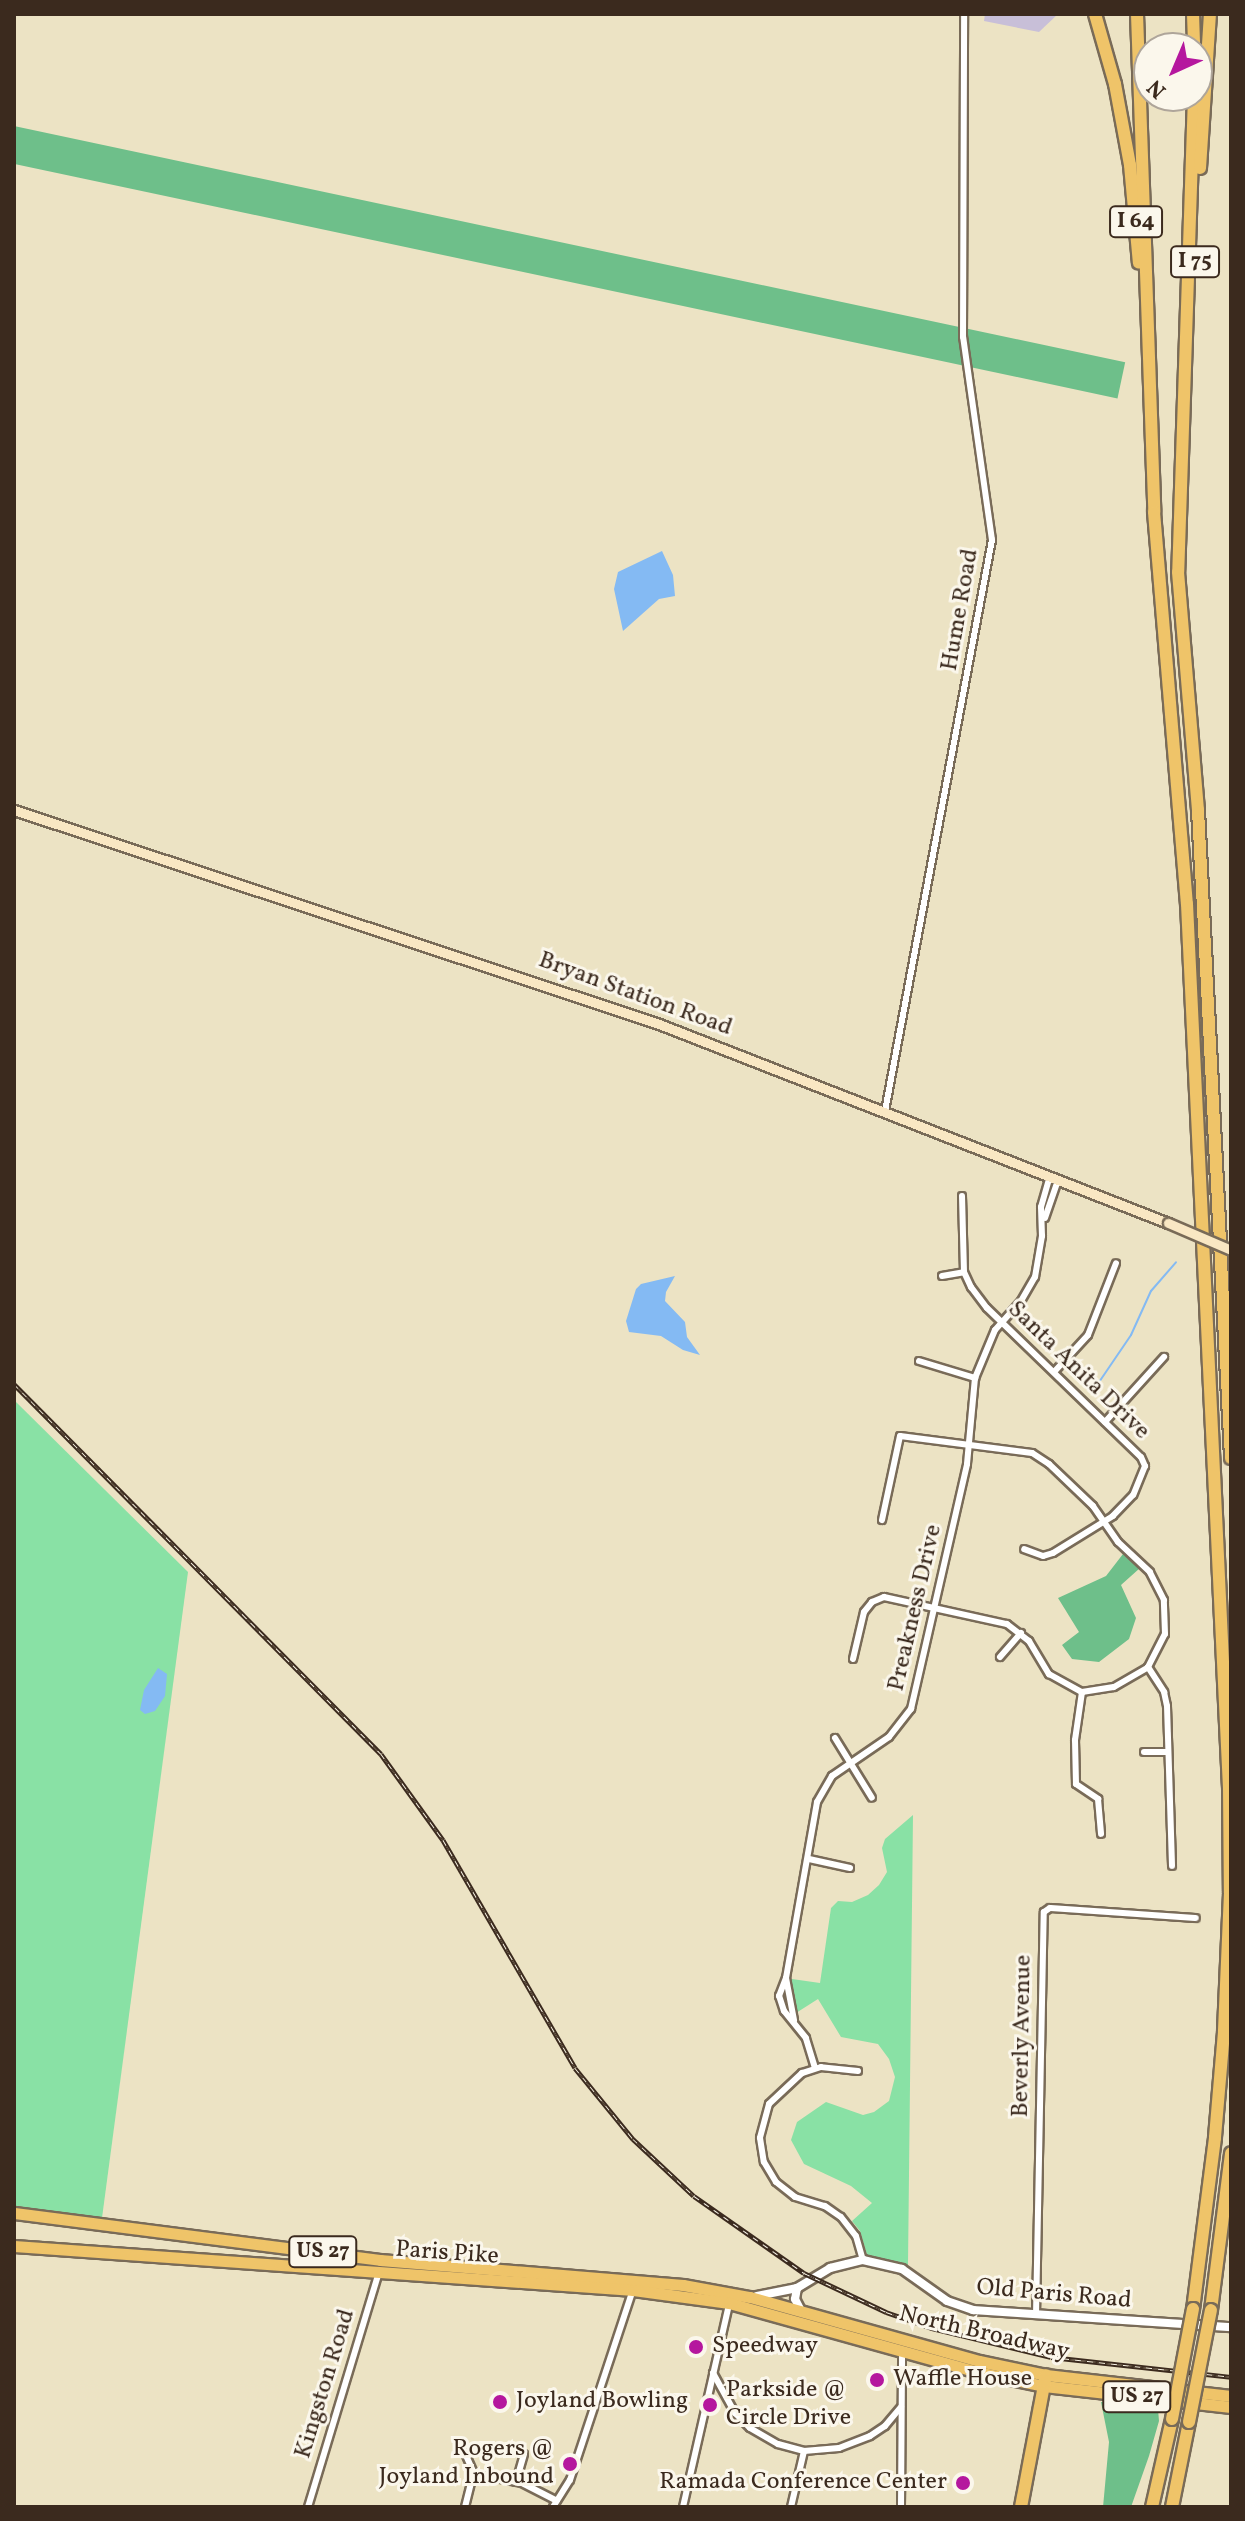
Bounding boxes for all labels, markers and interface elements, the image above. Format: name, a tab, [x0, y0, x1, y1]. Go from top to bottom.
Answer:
north arrow	[1133, 32, 1213, 112]
text: N	[1141, 71, 1174, 105]
road number: I 64	[1108, 204, 1164, 240]
road number: I 75	[1169, 244, 1221, 280]
street label: Hume Road	[936, 547, 986, 673]
street label: Bryan Station Road	[534, 947, 736, 1043]
street label: Santa Anita Drive	[1001, 1296, 1155, 1446]
street label: Preakness Drive	[883, 1522, 949, 1694]
street label: Beverly Avenue	[1007, 1954, 1039, 2118]
road number: US 27	[287, 2234, 359, 2270]
street label: Paris Pike	[394, 2236, 500, 2272]
street label: Old Paris Road	[975, 2274, 1133, 2316]
street label: North Broadway	[896, 2300, 1072, 2368]
street label: Kingston Road	[290, 2306, 362, 2462]
place label: Speedway	[712, 2333, 818, 2361]
marker: Speedway	[687, 2338, 705, 2356]
place label: Waffle House	[893, 2366, 1032, 2394]
marker: Waffle House	[868, 2371, 886, 2389]
place label: Parkside @ Circle Drive	[726, 2377, 851, 2433]
road number: US 27	[1101, 2379, 1173, 2415]
place label: Joyland Bowling	[516, 2388, 688, 2416]
marker: Joyland Bowling	[491, 2393, 509, 2411]
marker: Parkside @ Circle Drive	[701, 2396, 719, 2414]
place label: Rogers @ Joyland Inbound	[379, 2436, 554, 2492]
marker: Rogers @ Joyland Inbound	[561, 2455, 579, 2473]
place label: Ramada Conference Center	[659, 2469, 947, 2497]
marker: Ramada Conference Center	[954, 2474, 972, 2492]

